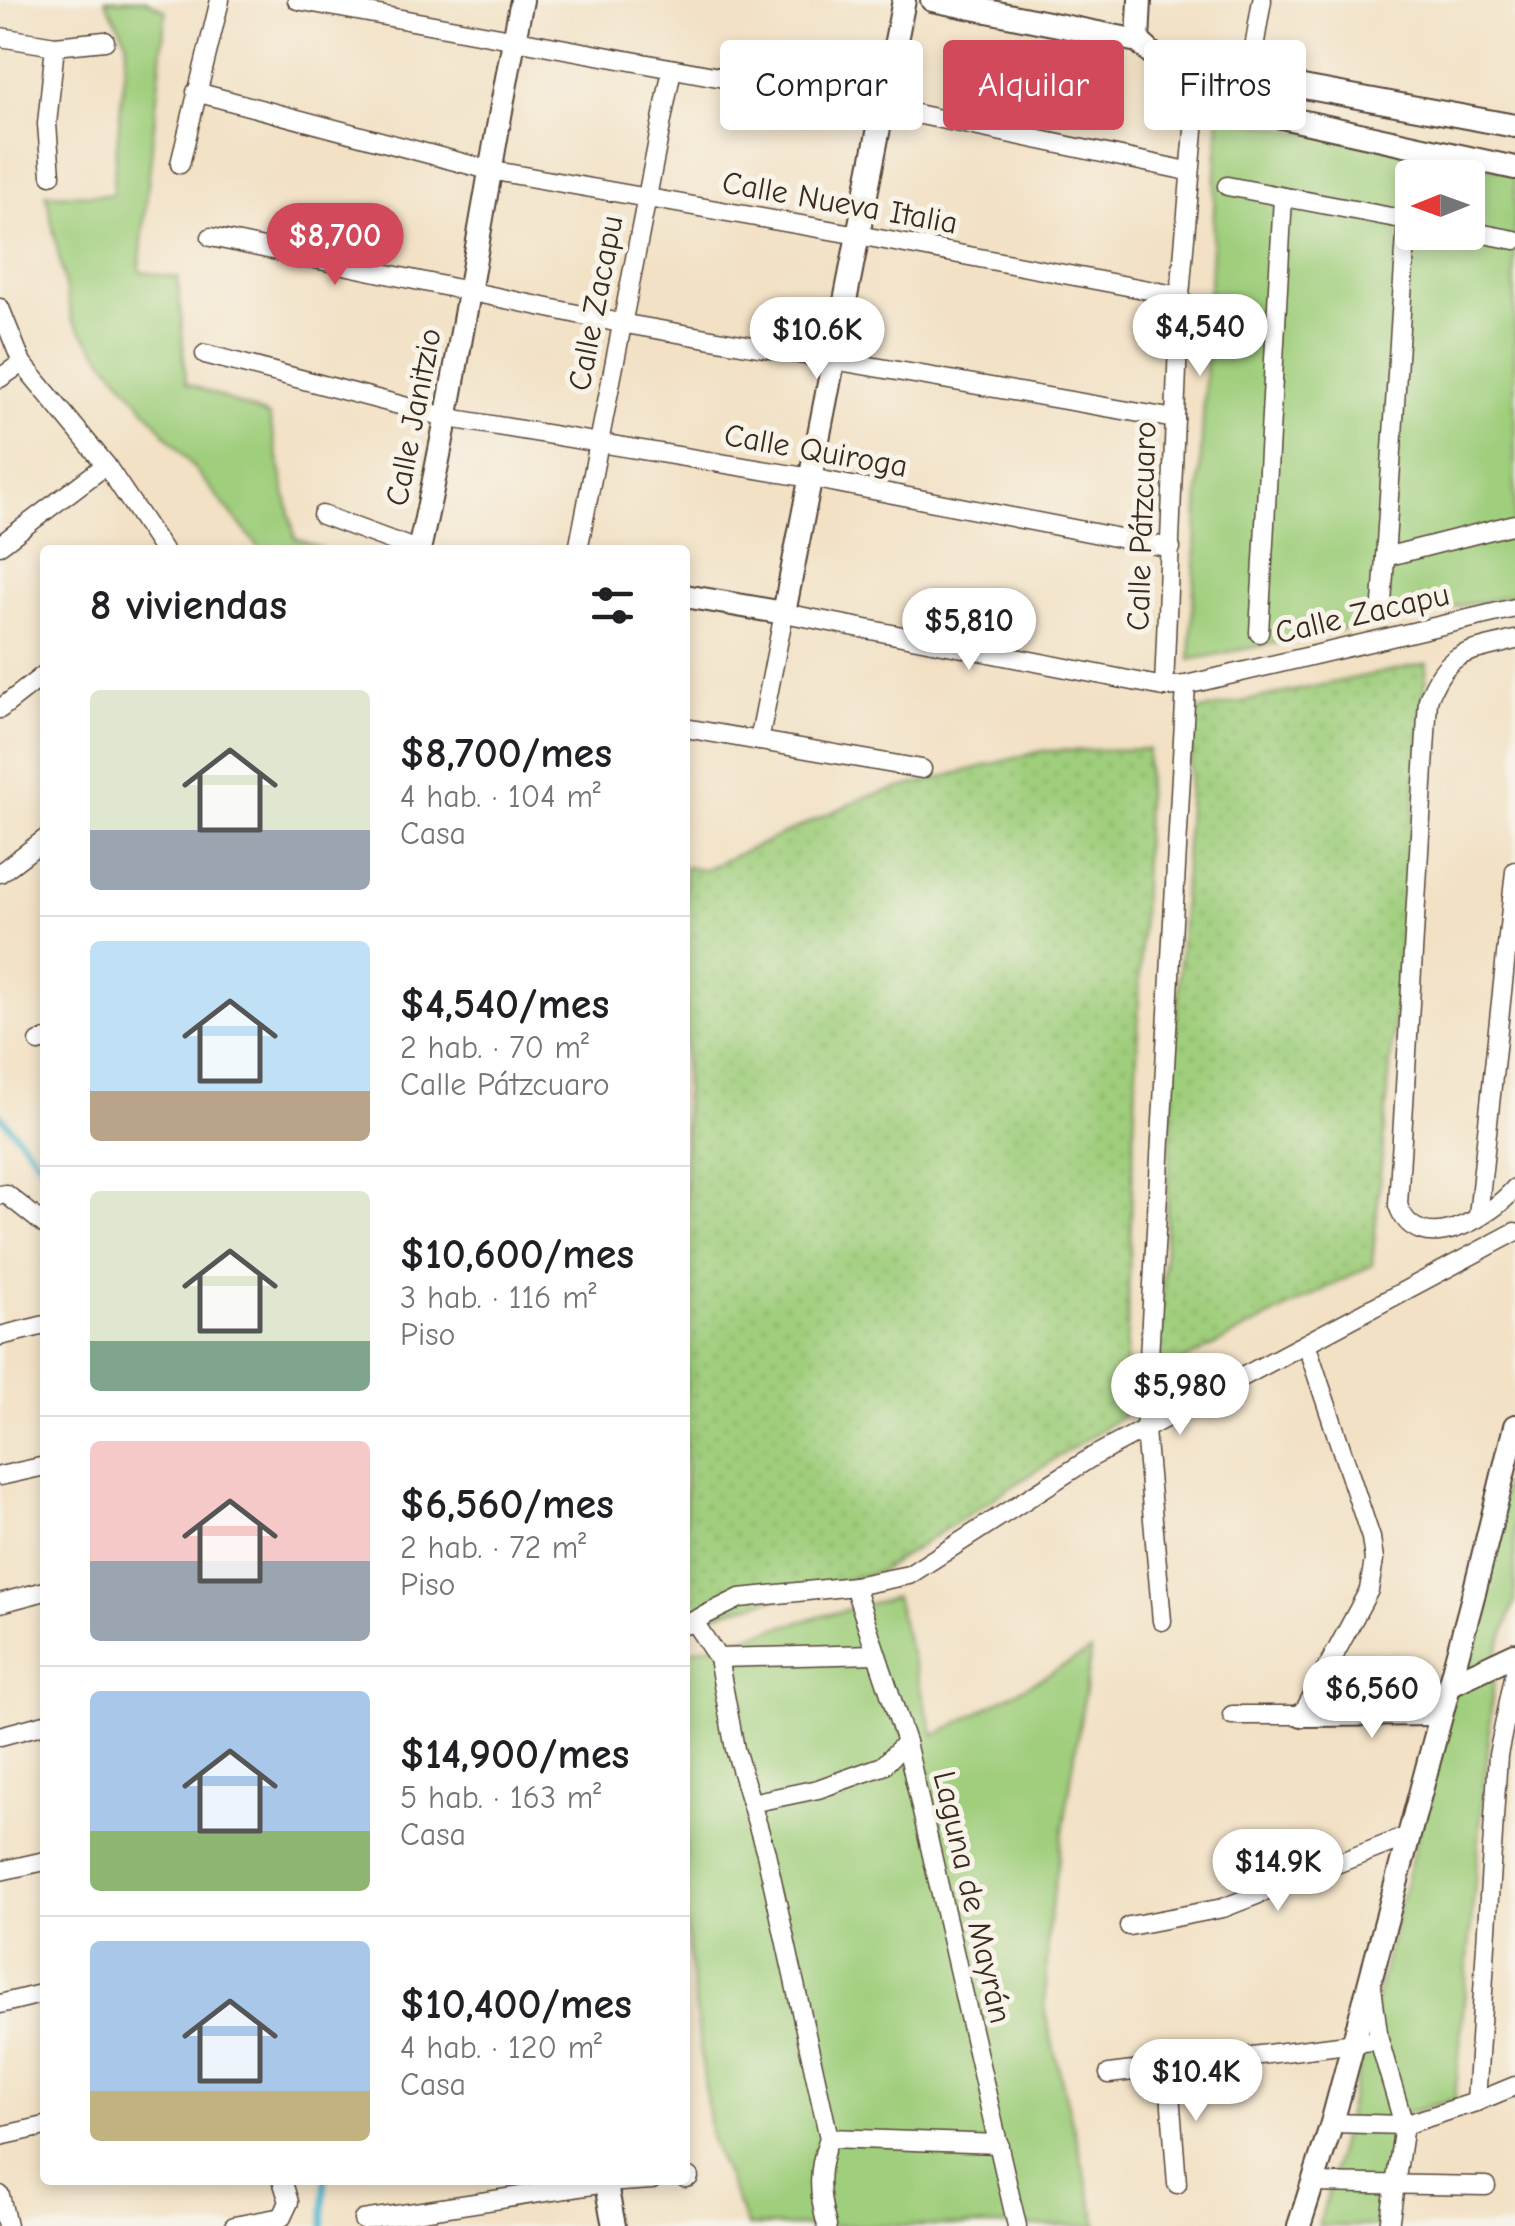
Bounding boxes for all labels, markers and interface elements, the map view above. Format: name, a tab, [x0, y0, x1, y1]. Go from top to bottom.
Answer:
chip: Comprar	[720, 40, 923, 130]
chip: Alquilar	[943, 40, 1124, 130]
chip: Filtros	[1144, 40, 1306, 130]
north arrow	[1395, 160, 1485, 250]
map controls	[1395, 160, 1485, 250]
street label: Calle Nueva Italia	[719, 164, 960, 241]
pin: $8,700	[254, 203, 416, 288]
street label: Calle Zacapu	[560, 213, 631, 394]
text: $8,700	[289, 217, 381, 254]
pin: $4,540	[1119, 294, 1281, 379]
pin: $10.6K	[736, 297, 898, 382]
text: $4,540	[1155, 308, 1245, 345]
text: $10.6K	[772, 311, 862, 348]
street label: Calle Janitzio	[378, 325, 449, 509]
street label: Calle Quiroga	[721, 416, 911, 485]
street label: Calle Pátzcuaro	[1119, 421, 1164, 631]
street label: Calle Zacapu	[1272, 576, 1453, 651]
icon: filters	[585, 578, 640, 633]
text: 8 viviendas	[90, 581, 287, 630]
pin: $5,810	[888, 588, 1050, 673]
text: $5,810	[924, 602, 1014, 639]
text: $8,700/mes	[400, 729, 612, 778]
icon: home	[170, 730, 290, 850]
text: 4 hab. · 104 m²	[400, 778, 601, 815]
text: Casa	[400, 815, 466, 852]
text: $4,540/mes	[400, 980, 609, 1029]
icon: home	[170, 981, 290, 1101]
text: 2 hab. · 70 m²	[400, 1029, 589, 1066]
text: Calle Pátzcuaro	[400, 1066, 610, 1103]
text: $10,600/mes	[400, 1230, 634, 1279]
icon: home	[170, 1231, 290, 1351]
text: 3 hab. · 116 m²	[400, 1279, 597, 1316]
text: Piso	[400, 1316, 455, 1353]
pin: $5,980	[1099, 1353, 1261, 1438]
text: $5,980	[1133, 1367, 1227, 1404]
text: $6,560/mes	[400, 1480, 614, 1529]
icon: home	[170, 1481, 290, 1601]
text: 2 hab. · 72 m²	[400, 1529, 586, 1566]
text: Piso	[400, 1566, 455, 1603]
pin: $6,560	[1291, 1656, 1453, 1741]
text: $6,560	[1325, 1670, 1419, 1707]
text: $14,900/mes	[400, 1730, 629, 1779]
icon: home	[170, 1731, 290, 1851]
street label: Laguna de Mayrán	[926, 1768, 1019, 2027]
text: 5 hab. · 163 m²	[400, 1779, 601, 1816]
text: Casa	[400, 1816, 466, 1853]
pin: $14.9K	[1197, 1829, 1359, 1914]
text: $14.9K	[1234, 1843, 1322, 1880]
text: $10,400/mes	[400, 1980, 632, 2029]
icon: home	[170, 1981, 290, 2101]
text: 4 hab. · 120 m²	[400, 2029, 602, 2066]
pin: $10.4K	[1115, 2039, 1277, 2124]
text: $10.4K	[1152, 2053, 1240, 2090]
text: Casa	[400, 2066, 466, 2103]

